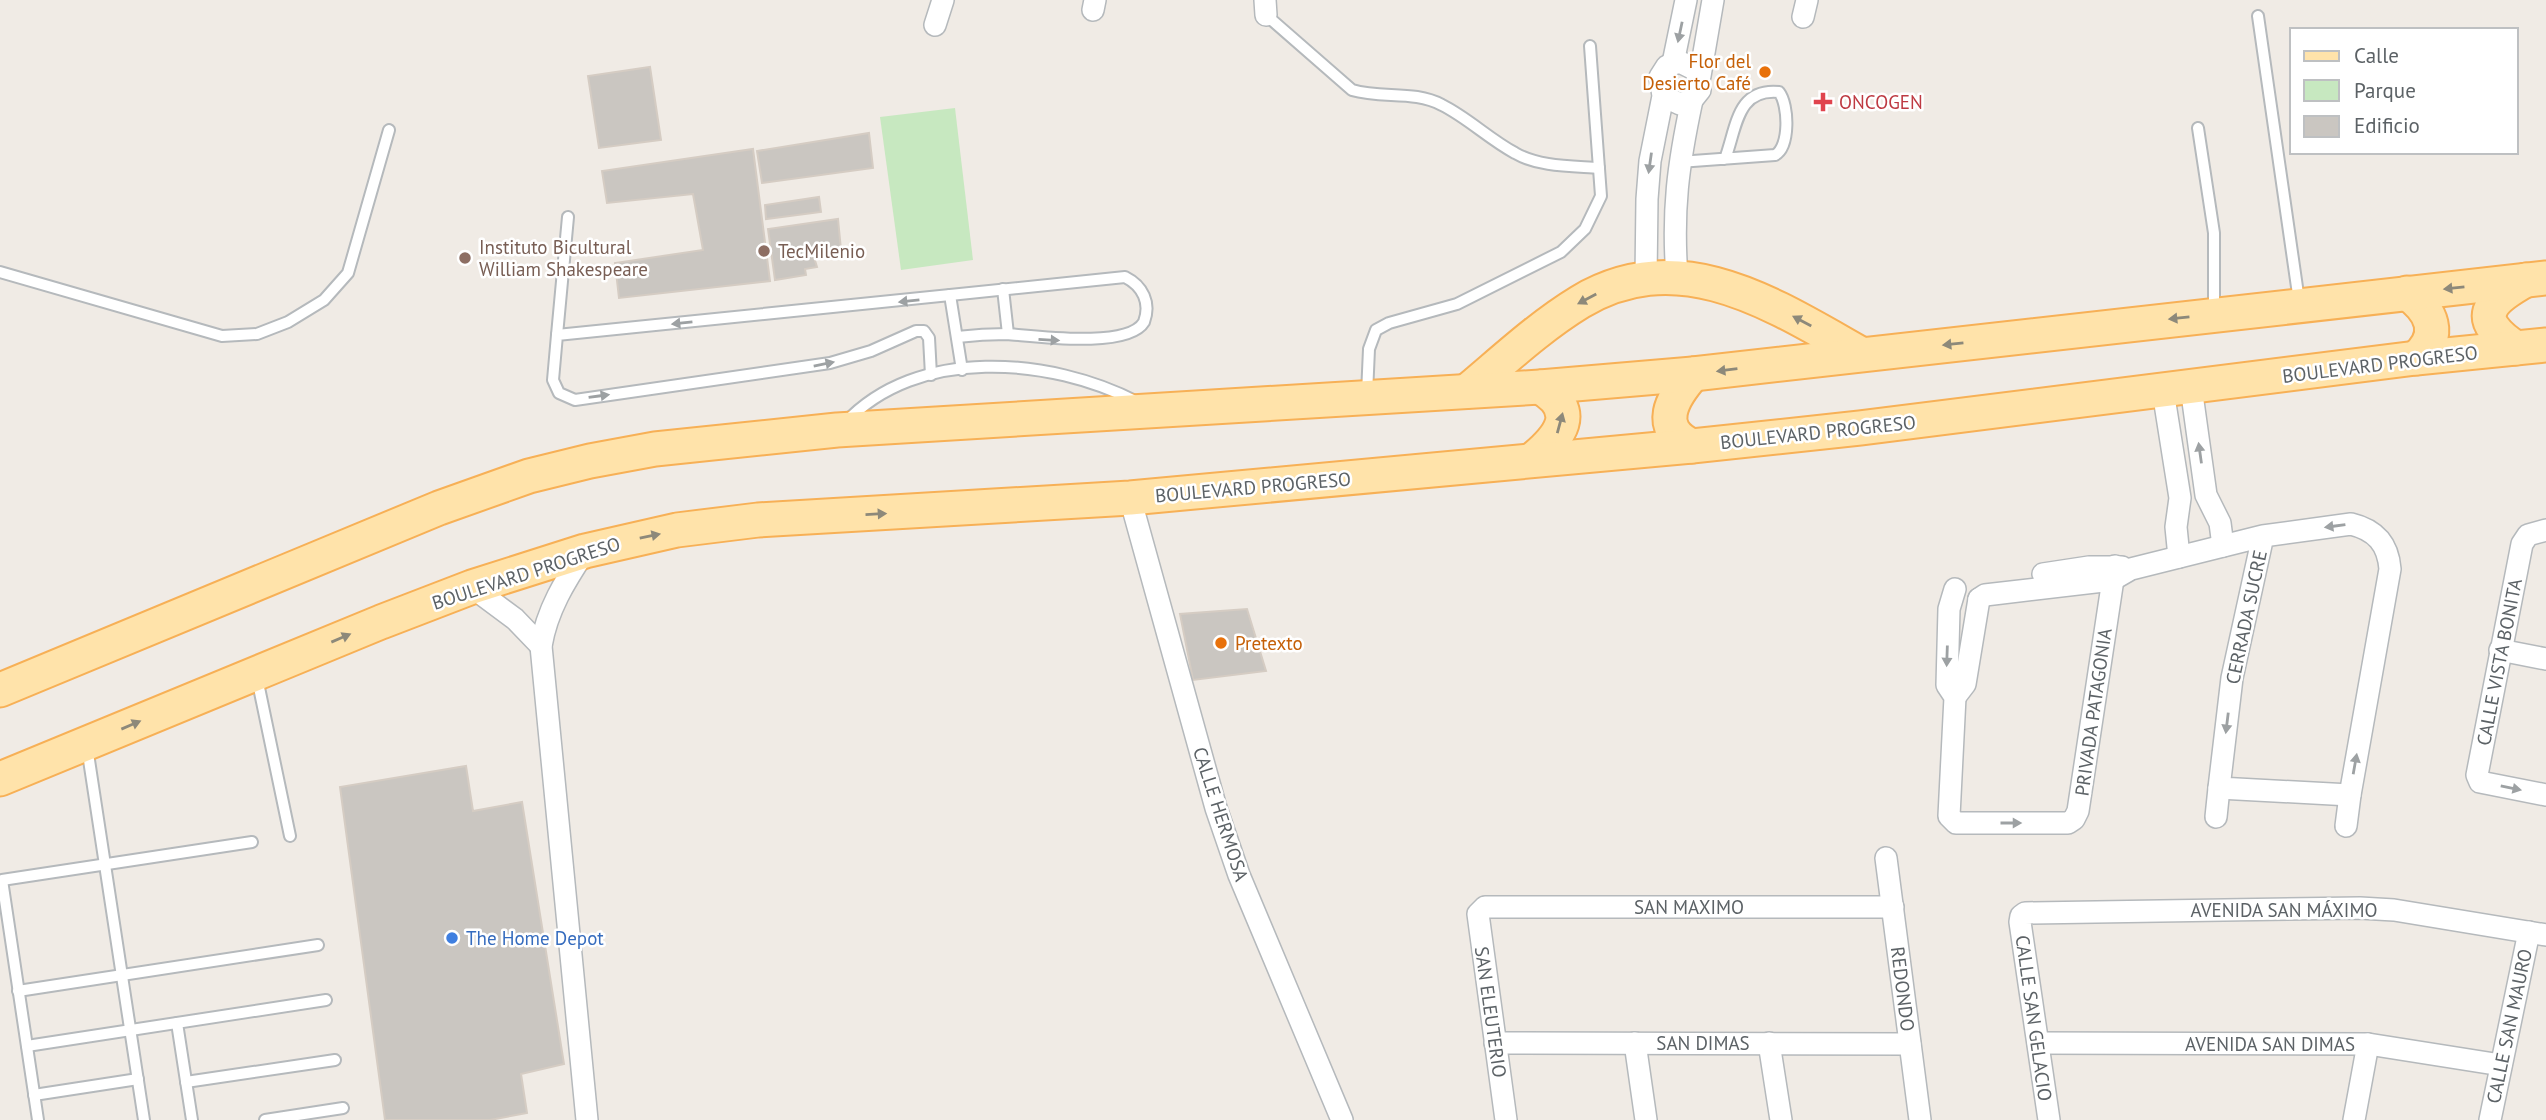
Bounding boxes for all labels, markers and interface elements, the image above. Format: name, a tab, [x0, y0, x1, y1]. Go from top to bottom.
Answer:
one-way arrow	[1674, 21, 1685, 43]
legend	[2290, 28, 2518, 154]
text: Calle	[2354, 42, 2399, 69]
place label: Flor del Desierto Café	[1642, 49, 1751, 95]
marker: Flor del Desierto Café	[1757, 64, 1773, 80]
text: Parque	[2354, 77, 2416, 104]
place label: ONCOGEN	[1839, 90, 1923, 114]
marker: ONCOGEN	[1813, 92, 1833, 112]
text: Edificio	[2354, 112, 2420, 139]
one-way arrow	[1645, 152, 1656, 174]
place label: Instituto Bicultural William Shakespeare	[479, 235, 648, 281]
place label: TecMilenio	[778, 239, 865, 263]
marker: TecMilenio	[756, 243, 772, 259]
marker: Instituto Bicultural William Shakespeare	[457, 250, 473, 266]
one-way arrow	[2443, 282, 2465, 293]
one-way arrow	[1577, 293, 1597, 305]
one-way arrow	[898, 296, 920, 307]
one-way arrow	[2168, 313, 2190, 324]
one-way arrow	[1792, 315, 1812, 327]
one-way arrow	[671, 318, 693, 329]
one-way arrow	[1039, 334, 1061, 345]
one-way arrow	[1942, 338, 1964, 349]
street label: BOULEVARD PROGRESO	[2281, 340, 2479, 388]
one-way arrow	[813, 358, 835, 369]
one-way arrow	[1716, 365, 1738, 376]
one-way arrow	[588, 391, 610, 402]
street label: BOULEVARD PROGRESO	[1719, 410, 1917, 454]
one-way arrow	[1556, 413, 1566, 434]
one-way arrow	[2194, 441, 2205, 463]
street label: BOULEVARD PROGRESO	[1154, 466, 1352, 508]
one-way arrow	[865, 509, 887, 520]
one-way arrow	[2324, 521, 2346, 532]
one-way arrow	[639, 530, 661, 541]
street label: BOULEVARD PROGRESO	[429, 531, 623, 615]
street label: CERRADA SUCRE	[2220, 548, 2272, 686]
street label: CALLE VISTA BONITA	[2471, 576, 2527, 748]
street label: PRIVADA PATAGONIA	[2069, 627, 2117, 797]
place label: Pretexto	[1235, 631, 1303, 655]
one-way arrow	[331, 632, 352, 643]
marker: Pretexto	[1213, 635, 1229, 651]
one-way arrow	[1942, 645, 1953, 667]
one-way arrow	[2221, 713, 2232, 735]
one-way arrow	[121, 720, 142, 731]
street label: CALLE HERMOSA	[1188, 744, 1254, 884]
one-way arrow	[2350, 753, 2361, 775]
one-way arrow	[2500, 783, 2522, 794]
one-way arrow	[2000, 817, 2022, 829]
street label: SAN MAXIMO	[1634, 895, 1744, 919]
street label: AVENIDA SAN MÁXIMO	[2191, 898, 2377, 922]
place label: The Home Depot	[466, 926, 604, 950]
marker: The Home Depot	[444, 930, 460, 946]
street label: CALLE SAN GELACIO	[2010, 934, 2058, 1102]
street label: SAN ELEUTERIO	[1470, 945, 1512, 1079]
street label: REDONDO	[1886, 945, 1920, 1033]
street label: CALLE SAN MAURO	[2481, 947, 2537, 1105]
street label: SAN DIMAS	[1656, 1031, 1750, 1055]
street label: AVENIDA SAN DIMAS	[2185, 1032, 2355, 1056]

